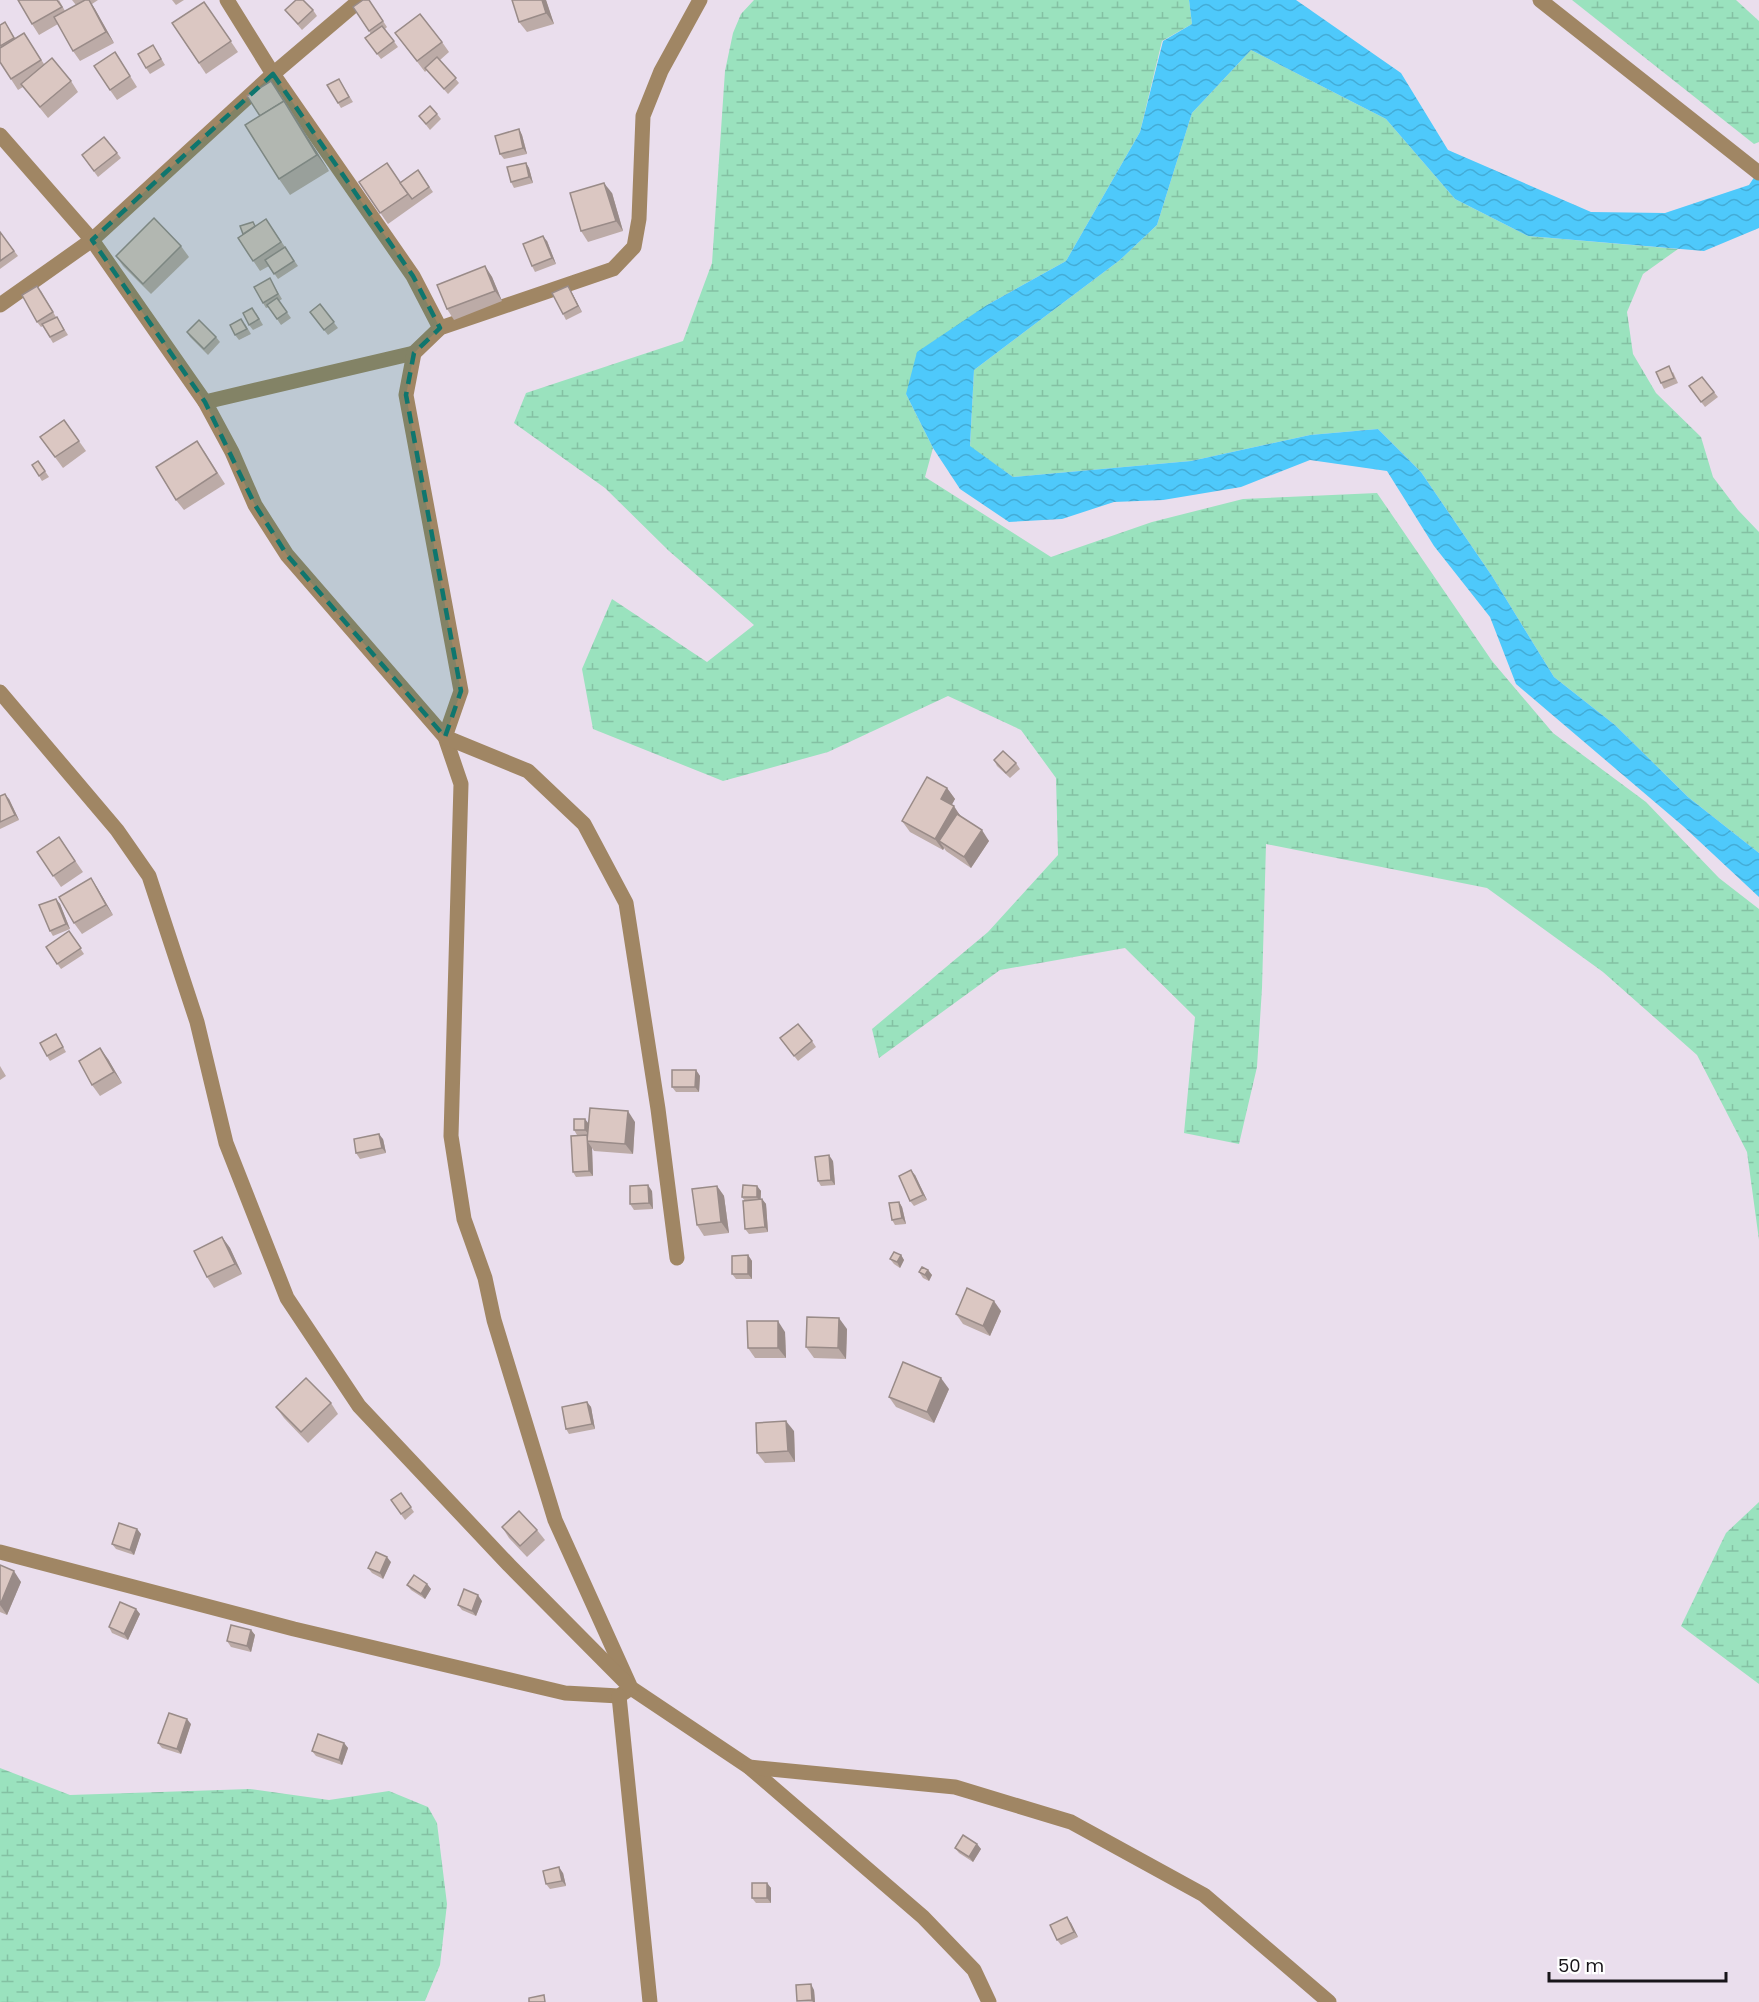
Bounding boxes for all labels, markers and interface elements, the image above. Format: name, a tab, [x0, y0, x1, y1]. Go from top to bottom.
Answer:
scale bar	[1549, 1945, 1726, 1983]
text: 50 m	[1558, 1953, 1604, 1978]

